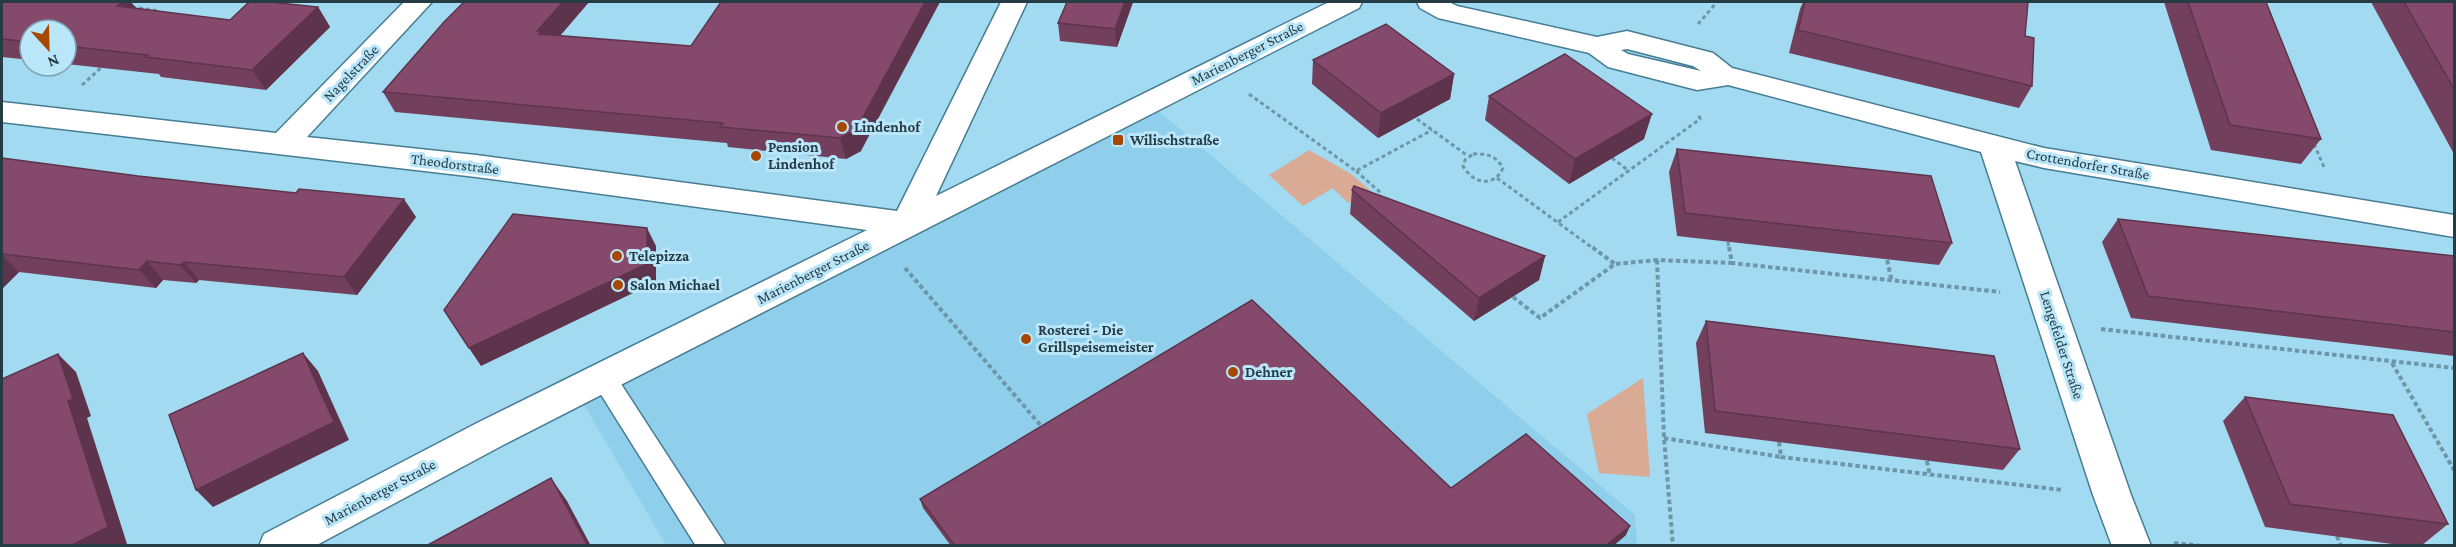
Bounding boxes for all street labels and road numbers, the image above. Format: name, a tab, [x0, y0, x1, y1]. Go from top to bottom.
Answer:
street label: Marienberger Straße	[1188, 18, 1306, 89]
street label: Nagelstraße	[320, 41, 383, 105]
street label: Crottendorfer Straße	[2025, 145, 2151, 183]
street label: Theodorstraße	[410, 151, 500, 177]
street label: Marienberger Straße	[754, 237, 872, 308]
street label: Lengefelder Straße	[2036, 289, 2087, 402]
street label: Marienberger Straße	[322, 456, 439, 529]

